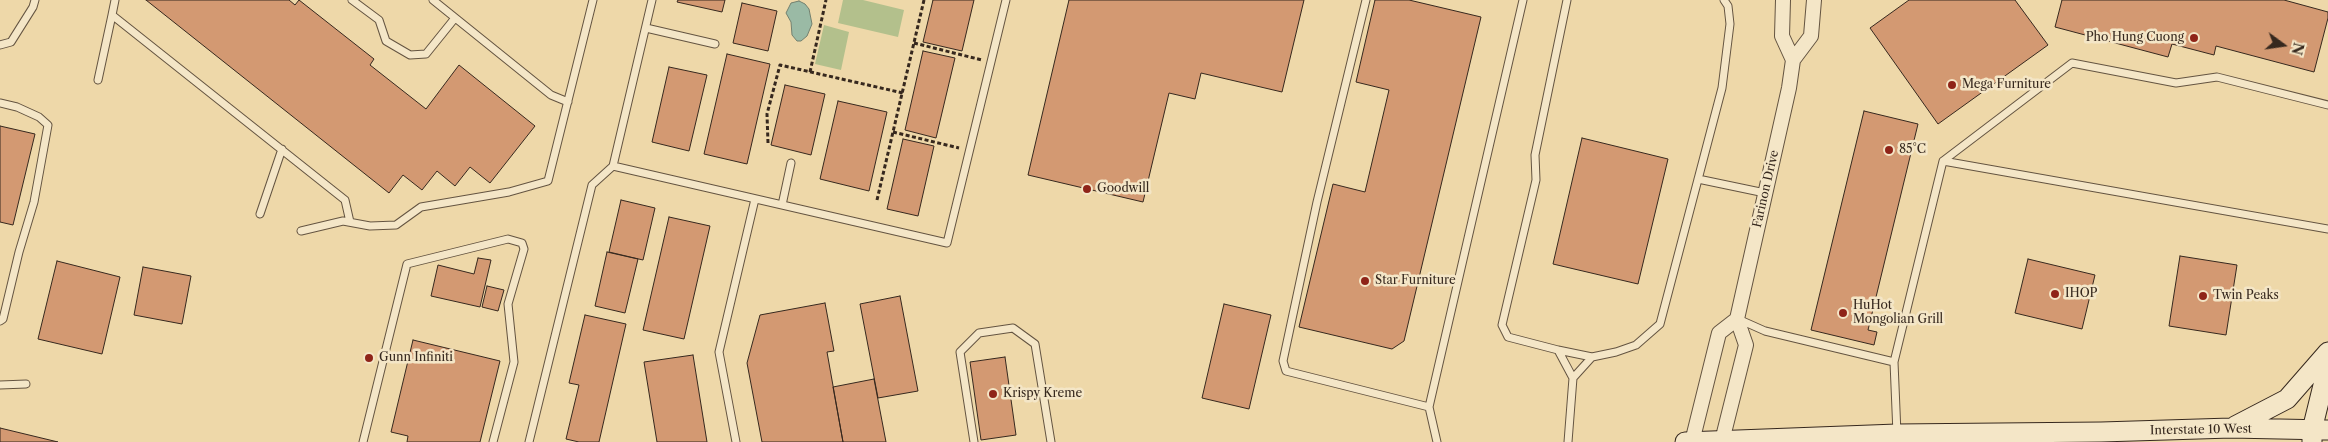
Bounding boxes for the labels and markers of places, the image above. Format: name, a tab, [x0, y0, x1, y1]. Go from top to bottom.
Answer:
place label: Pho Hung Cuong	[2086, 31, 2184, 45]
marker: Pho Hung Cuong	[2188, 32, 2200, 44]
place label: Mega Furniture	[1962, 78, 2051, 92]
marker: Mega Furniture	[1946, 79, 1958, 91]
place label: 85°C	[1899, 143, 1926, 157]
marker: 85°C	[1883, 144, 1895, 156]
place label: Goodwill	[1097, 182, 1149, 196]
marker: Goodwill	[1081, 183, 1093, 195]
place label: Star Furniture	[1375, 274, 1456, 288]
marker: Star Furniture	[1359, 275, 1371, 287]
place label: IHOP	[2065, 287, 2097, 301]
marker: IHOP	[2049, 288, 2061, 300]
place label: Twin Peaks	[2213, 289, 2279, 303]
marker: Twin Peaks	[2197, 290, 2209, 302]
place label: HuHot Mongolian Grill	[1853, 299, 1943, 327]
marker: HuHot Mongolian Grill	[1837, 307, 1849, 319]
place label: Gunn Infiniti	[379, 351, 453, 365]
marker: Gunn Infiniti	[363, 352, 375, 364]
place label: Krispy Kreme	[1003, 387, 1082, 401]
marker: Krispy Kreme	[987, 388, 999, 400]

